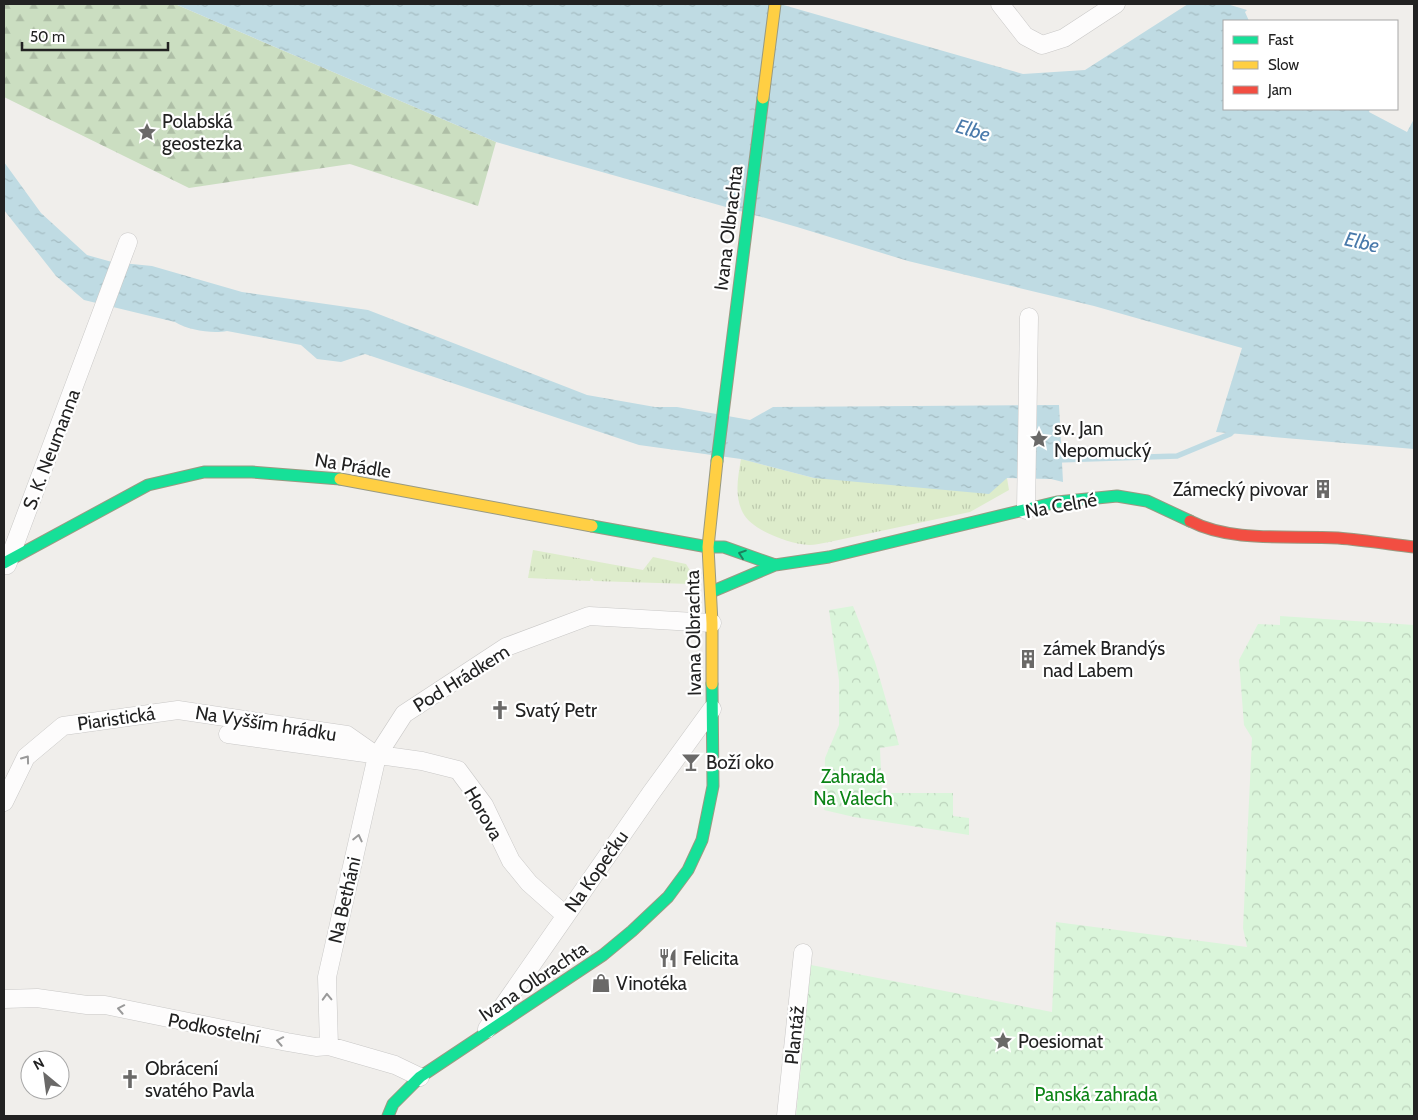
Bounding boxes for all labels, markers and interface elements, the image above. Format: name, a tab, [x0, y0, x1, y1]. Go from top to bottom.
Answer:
scale bar	[22, 20, 169, 52]
legend	[1223, 20, 1398, 110]
text: 50 m	[30, 28, 65, 46]
text: Fast	[1268, 31, 1293, 49]
text: Slow	[1268, 56, 1299, 74]
text: Jam	[1267, 81, 1292, 99]
place label: Polabská geostezka	[162, 110, 242, 155]
water label: Elbe	[953, 113, 993, 147]
place icon: Polabská geostezka	[136, 121, 158, 143]
street label: Ivana Olbrachta	[709, 164, 748, 292]
water label: Elbe	[1342, 226, 1382, 258]
street label: S. K. Neumanna	[18, 386, 85, 513]
place label: sv. Jan Nepomucký	[1054, 417, 1152, 462]
place icon: sv. Jan Nepomucký	[1028, 428, 1050, 450]
street label: Na Prádle	[313, 448, 393, 483]
place label: Zámecký pivovar	[1173, 478, 1308, 501]
building icon: Zámecký pivovar	[1312, 478, 1334, 500]
street label: Na Celné	[1023, 488, 1099, 523]
one-way arrow	[738, 549, 747, 559]
street label: Ivana Olbrachta	[681, 570, 706, 696]
place label: zámek Brandýs nad Labem	[1043, 637, 1165, 682]
street label: Pod Hrádkem	[409, 640, 514, 717]
building icon: zámek Brandýs nad Labem	[1017, 648, 1039, 670]
church icon: Svatý Petr	[489, 699, 511, 721]
place label: Svatý Petr	[515, 699, 597, 722]
street label: Na Vyšším hrádku	[194, 701, 338, 746]
street label: Piaristická	[76, 702, 156, 735]
bar icon: Boží oko	[680, 751, 702, 773]
place label: Boží oko	[706, 751, 774, 774]
one-way arrow	[20, 755, 29, 765]
park label: Zahrada Na Valech	[813, 765, 893, 810]
street label: Horova	[459, 782, 508, 844]
street label: Na Kopečku	[560, 826, 633, 917]
one-way arrow	[352, 834, 363, 843]
street label: Na Betháni	[323, 855, 366, 946]
street label: Ivana Olbrachta	[475, 937, 592, 1026]
restaurant icon: Felicita	[657, 947, 679, 969]
place label: Felicita	[683, 947, 739, 970]
shop icon: Vinotéka	[590, 972, 612, 994]
place label: Vinotéka	[616, 972, 687, 995]
one-way arrow	[322, 993, 332, 1001]
one-way arrow	[117, 1004, 126, 1014]
street label: Plantáž	[780, 1004, 809, 1066]
street label: Podkostelní	[166, 1008, 262, 1049]
place icon: Poesiomat	[992, 1030, 1014, 1052]
place label: Poesiomat	[1018, 1030, 1104, 1053]
one-way arrow	[276, 1036, 285, 1047]
north arrow	[20, 1050, 70, 1100]
text: N	[30, 1053, 47, 1074]
place label: Obrácení svatého Pavla	[145, 1057, 254, 1102]
church icon: Obrácení svatého Pavla	[119, 1068, 141, 1090]
park label: Panská zahrada	[1034, 1083, 1158, 1106]

